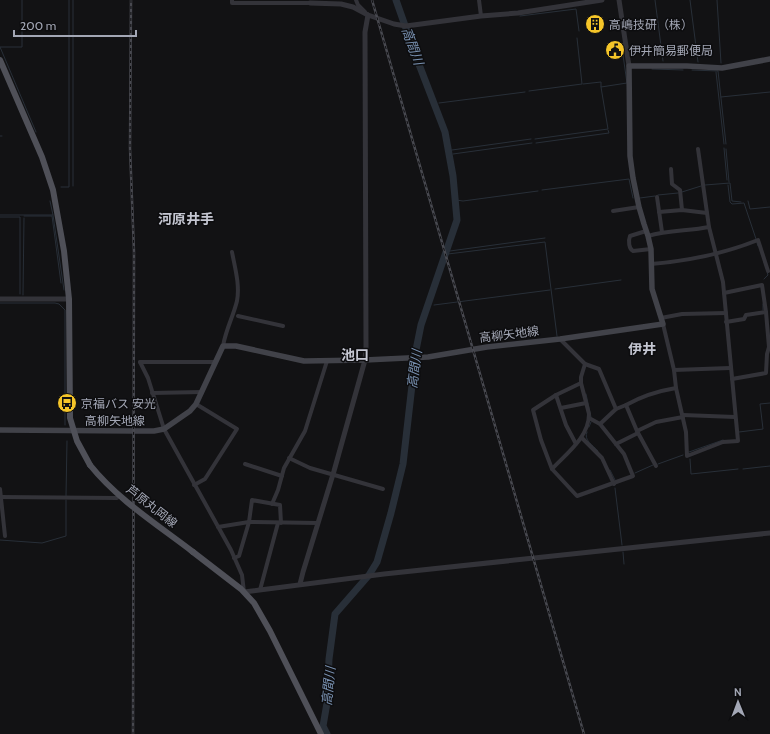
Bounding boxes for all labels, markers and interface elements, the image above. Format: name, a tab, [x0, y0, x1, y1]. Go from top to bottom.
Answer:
scale bar	[14, 12, 136, 38]
building icon: 高嶋技研（株）	[584, 13, 606, 35]
place label: 高嶋技研（株）	[609, 17, 693, 32]
text: 200 m	[20, 18, 56, 33]
water label: 高間川	[399, 25, 428, 69]
public building icon: 伊井簡易郵便局	[604, 39, 626, 61]
place label: 伊井簡易郵便局	[629, 43, 713, 58]
district label: 河原井手	[158, 210, 214, 228]
street label: 高柳矢地線	[478, 323, 540, 345]
district label: 伊井	[628, 340, 656, 358]
district label: 池口	[341, 346, 369, 364]
water label: 高間川	[403, 347, 425, 389]
bus stop icon: 京福バス 安光	[56, 392, 78, 414]
place label: 京福バス 安光	[81, 396, 156, 411]
street label: 高柳矢地線	[85, 413, 145, 428]
street label: 芦原丸岡線	[124, 482, 180, 530]
water label: 高間川	[318, 664, 338, 706]
north arrow	[718, 682, 758, 722]
text: N	[734, 685, 742, 699]

